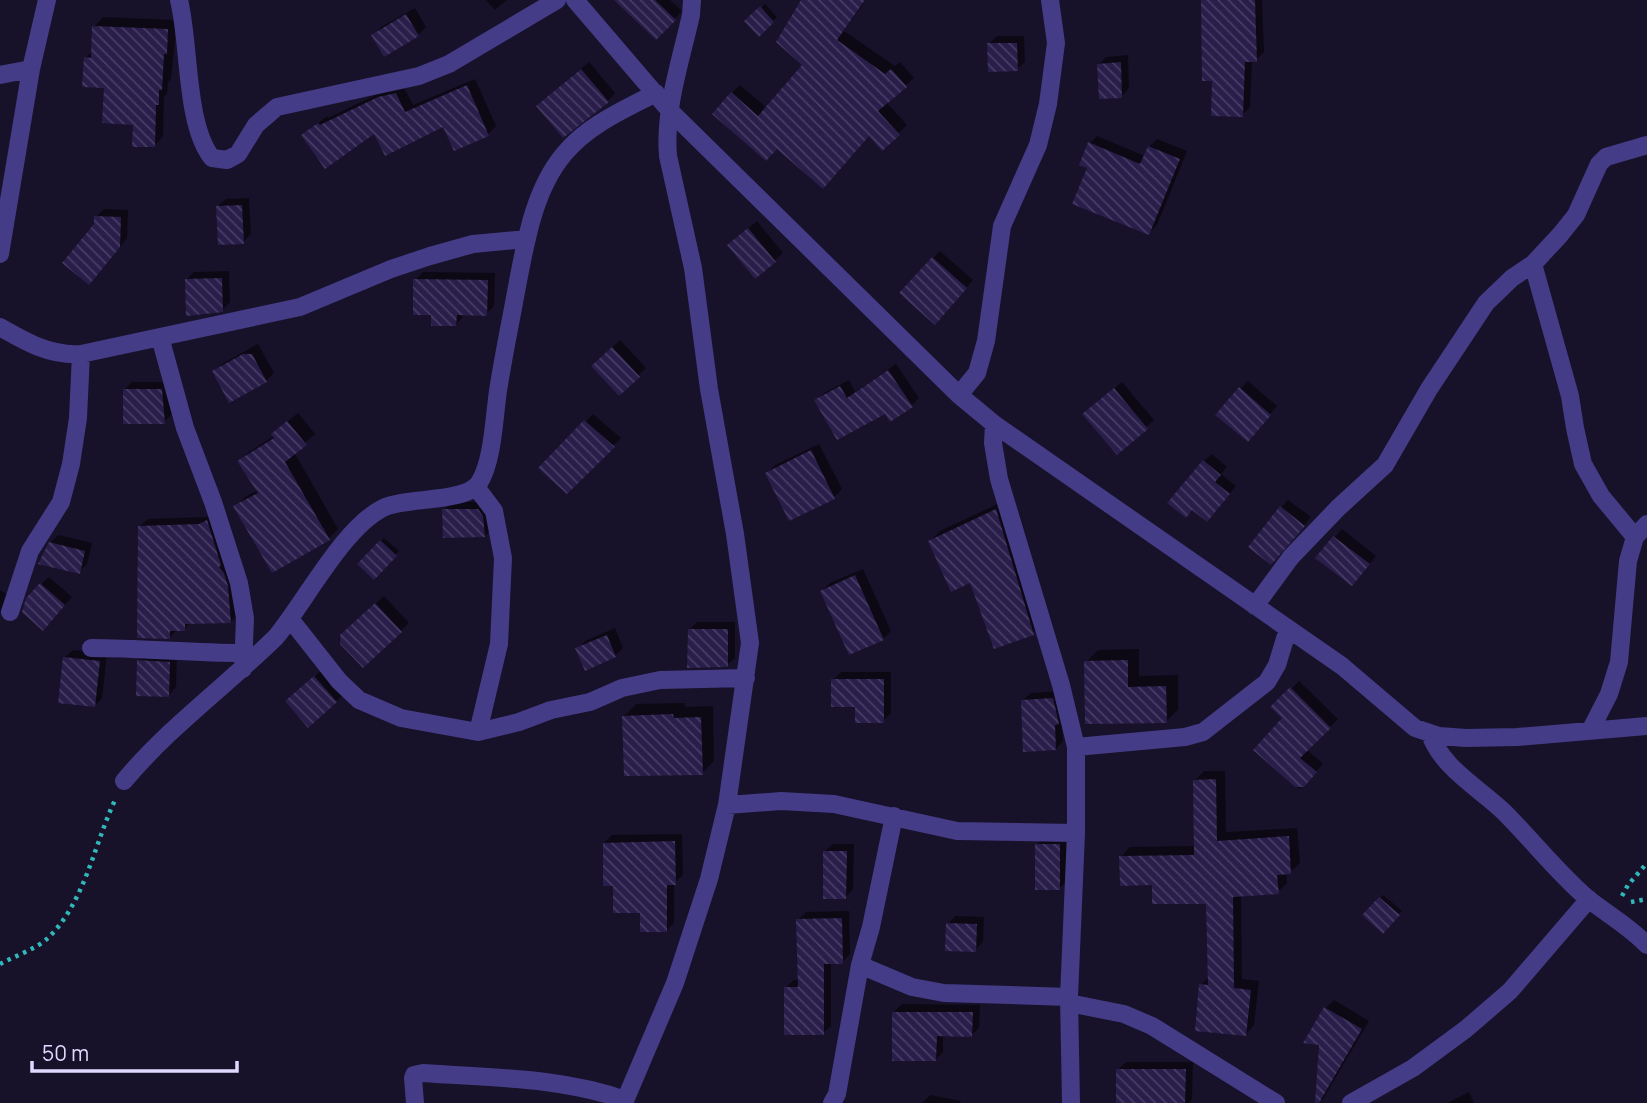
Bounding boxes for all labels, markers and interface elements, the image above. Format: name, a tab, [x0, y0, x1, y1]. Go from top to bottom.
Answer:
scale bar	[32, 1030, 236, 1074]
text: 50 m	[42, 1039, 89, 1067]

